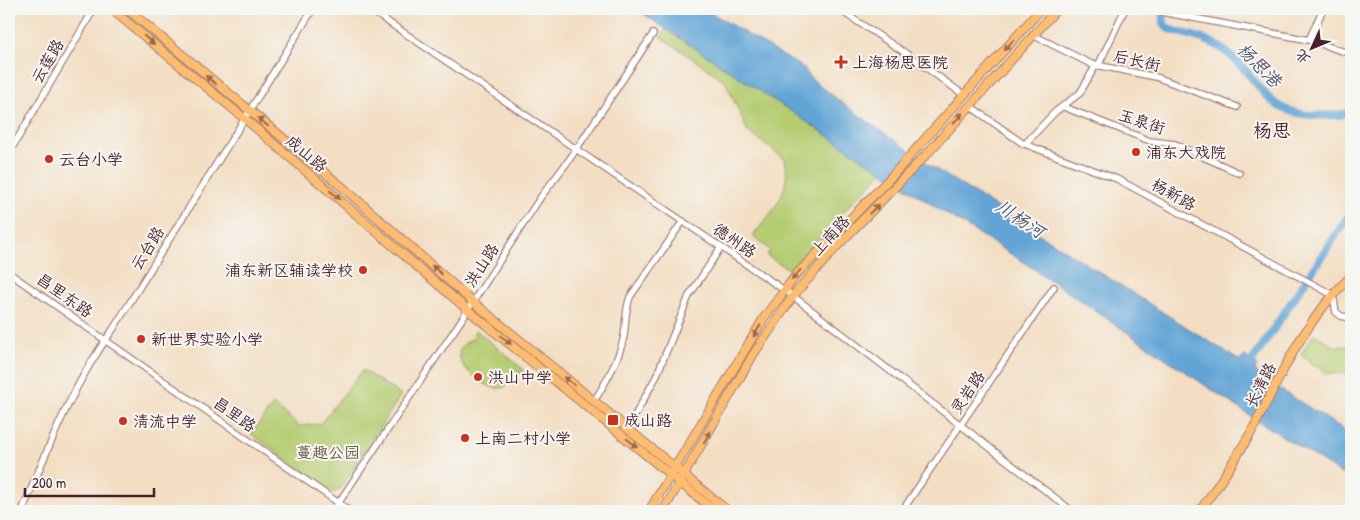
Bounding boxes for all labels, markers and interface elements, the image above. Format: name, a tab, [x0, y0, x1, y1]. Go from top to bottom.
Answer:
north arrow	[1288, 22, 1338, 72]
one-way arrow	[142, 34, 155, 45]
street label: 云莲路	[25, 35, 69, 87]
water label: 杨思港	[1231, 37, 1289, 94]
one-way arrow	[1003, 39, 1015, 51]
street label: 后长街	[1111, 44, 1163, 76]
text: 北	[1291, 46, 1314, 69]
place label: 上海杨思医院	[852, 51, 948, 73]
marker: 上海杨思医院	[834, 55, 848, 69]
one-way arrow	[205, 74, 218, 85]
street label: 玉泉街	[1116, 103, 1168, 139]
one-way arrow	[953, 112, 964, 125]
one-way arrow	[257, 117, 270, 128]
district label: 杨思	[1253, 117, 1291, 143]
street label: 成山路	[282, 129, 332, 177]
place label: 浦东大戏院	[1146, 141, 1226, 163]
marker: 浦东大戏院	[1130, 146, 1142, 158]
place label: 云台小学	[59, 148, 123, 170]
marker: 云台小学	[43, 153, 55, 165]
street label: 杨新路	[1148, 173, 1200, 215]
one-way arrow	[328, 189, 340, 201]
water label: 川杨河	[991, 193, 1052, 245]
one-way arrow	[868, 203, 880, 215]
street label: 上南路	[806, 210, 854, 260]
street label: 德州路	[709, 217, 761, 263]
street label: 云台路	[125, 222, 169, 274]
street label: 洪山路	[459, 239, 503, 291]
place label: 浦东新区辅读学校	[225, 259, 353, 281]
marker: 浦东新区辅读学校	[357, 264, 369, 276]
one-way arrow	[431, 264, 443, 276]
street label: 昌里东路	[32, 268, 98, 322]
one-way arrow	[791, 269, 802, 282]
one-way arrow	[753, 324, 762, 337]
place label: 新世界实验小学	[151, 328, 263, 350]
marker: 新世界实验小学	[135, 333, 147, 345]
one-way arrow	[499, 335, 512, 346]
street label: 长清路	[1239, 359, 1281, 411]
place label: 洪山中学	[488, 366, 552, 388]
street label: 灵岩路	[944, 366, 990, 418]
marker: 洪山中学	[472, 371, 484, 383]
one-way arrow	[563, 375, 576, 386]
street label: 昌里路	[209, 391, 261, 437]
place label: 成山路	[624, 409, 672, 431]
place label: 清流中学	[133, 410, 197, 432]
marker: 成山路	[606, 413, 620, 427]
marker: 清流中学	[117, 415, 129, 427]
place label: 上南二村小学	[475, 427, 571, 449]
one-way arrow	[703, 429, 711, 444]
marker: 上南二村小学	[459, 432, 471, 444]
one-way arrow	[626, 437, 639, 448]
park label: 蔓趣公园	[296, 441, 360, 463]
scale bar	[25, 465, 154, 497]
text: 200 m	[32, 472, 66, 493]

